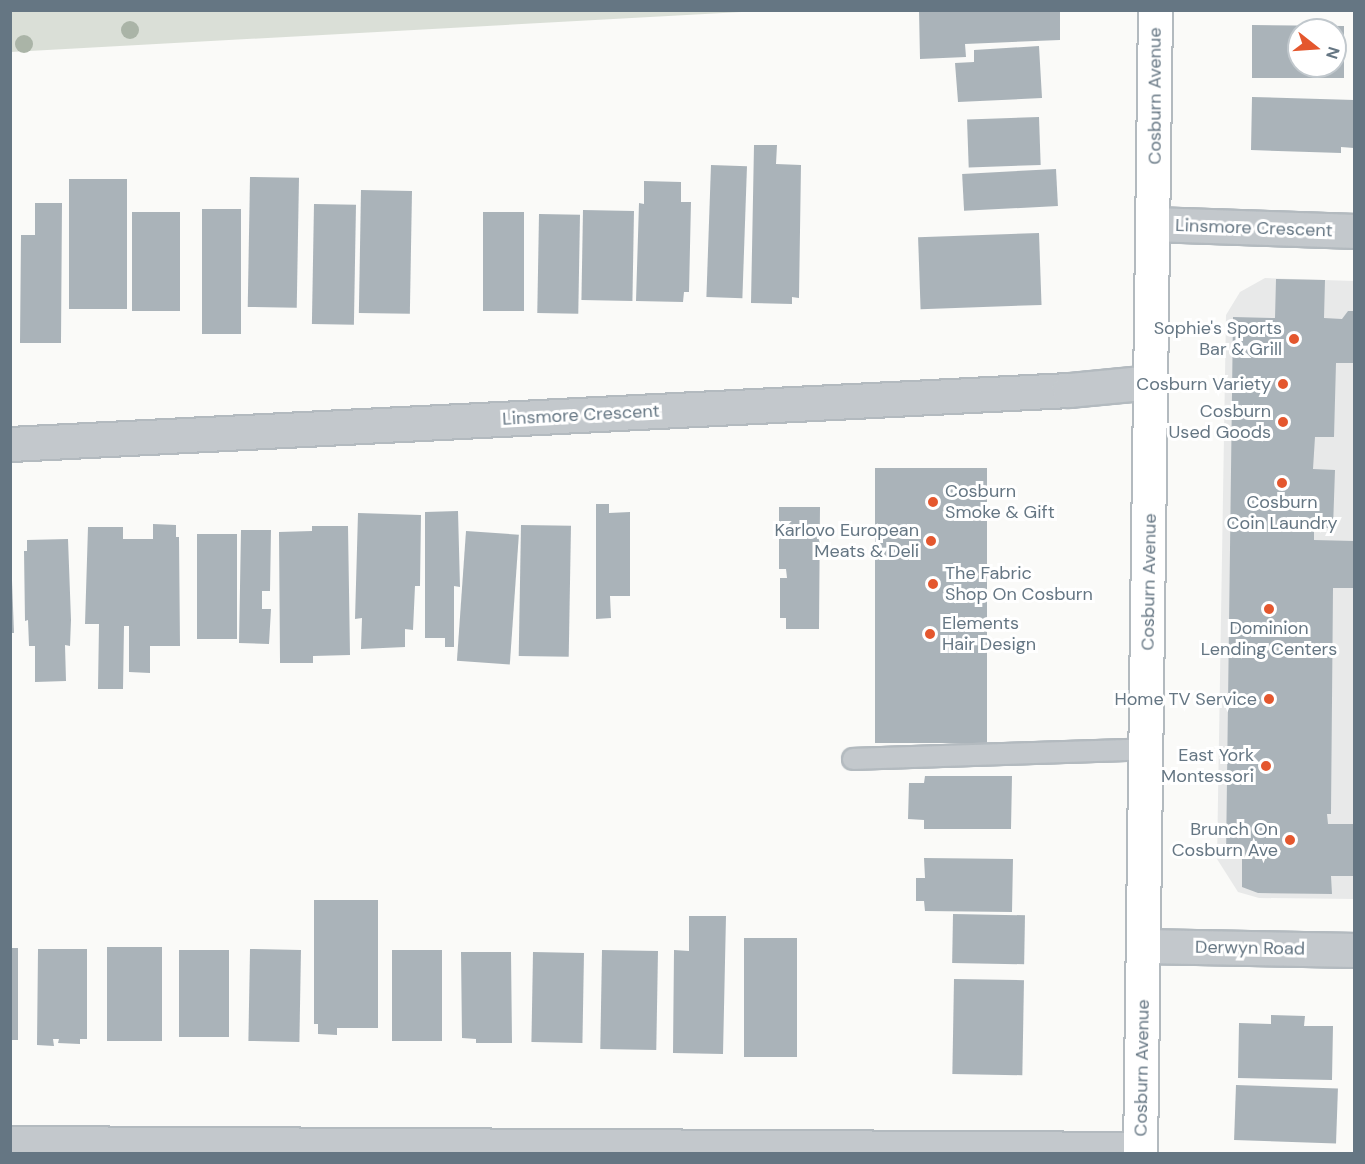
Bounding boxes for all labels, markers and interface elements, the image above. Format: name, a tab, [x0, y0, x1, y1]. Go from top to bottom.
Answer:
north arrow	[1287, 18, 1347, 78]
street label: Cosburn Avenue	[1144, 27, 1166, 165]
text: N	[1321, 44, 1345, 61]
street label: Linsmore Crescent	[1175, 214, 1333, 242]
place label: Sophie's Sports Bar & Grill	[1154, 318, 1282, 360]
marker: Sophie's Sports Bar & Grill	[1287, 332, 1301, 346]
place label: Cosburn Variety	[1136, 373, 1271, 395]
marker: Cosburn Variety	[1276, 377, 1290, 391]
street label: Linsmore Crescent	[502, 400, 660, 430]
place label: Cosburn Used Goods	[1169, 401, 1271, 444]
marker: Cosburn Used Goods	[1276, 415, 1290, 429]
marker: Cosburn Coin Laundry	[1275, 476, 1289, 490]
place label: Cosburn Smoke & Gift	[945, 481, 1055, 524]
place label: Cosburn Coin Laundry	[1227, 492, 1337, 534]
marker: Cosburn Smoke & Gift	[926, 495, 940, 509]
street label: Cosburn Avenue	[1137, 513, 1161, 651]
place label: Karlovo European Meats & Deli	[775, 520, 919, 562]
marker: Karlovo European Meats & Deli	[924, 534, 938, 548]
place label: The Fabric Shop On Cosburn	[945, 563, 1093, 606]
marker: The Fabric Shop On Cosburn	[926, 577, 940, 591]
marker: Dominion Lending Centers	[1262, 602, 1276, 616]
place label: Elements Hair Design	[942, 613, 1036, 656]
place label: Dominion Lending Centers	[1201, 618, 1337, 660]
marker: Elements Hair Design	[923, 627, 937, 641]
place label: Home TV Service	[1114, 688, 1257, 710]
marker: Home TV Service	[1262, 692, 1276, 706]
place label: East York Montessori	[1161, 745, 1254, 788]
marker: East York Montessori	[1259, 759, 1273, 773]
place label: Brunch On Cosburn Ave	[1172, 819, 1278, 862]
marker: Brunch On Cosburn Ave	[1283, 833, 1297, 847]
street label: Derwyn Road	[1195, 936, 1305, 960]
street label: Cosburn Avenue	[1130, 999, 1154, 1137]

